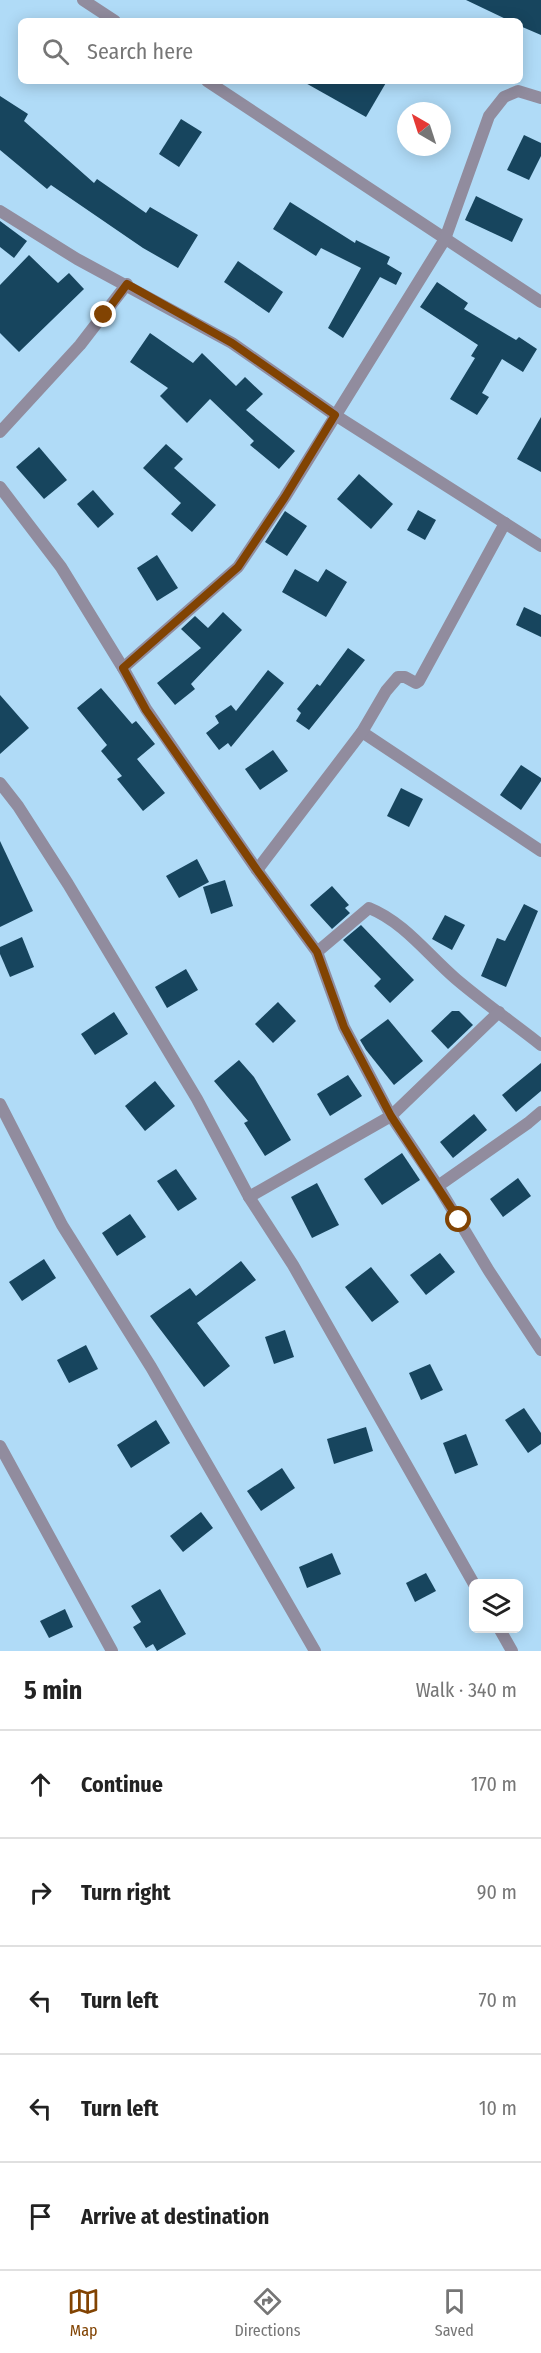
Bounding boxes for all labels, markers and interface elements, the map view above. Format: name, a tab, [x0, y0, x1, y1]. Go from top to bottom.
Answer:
search box	[18, 18, 523, 84]
icon: search	[39, 35, 72, 68]
text: Search here	[87, 38, 193, 65]
north arrow	[397, 102, 451, 156]
route end	[90, 301, 116, 327]
route start	[445, 1206, 471, 1232]
map controls	[469, 1579, 523, 1633]
button: layers	[469, 1579, 523, 1633]
text: 5 min	[24, 1675, 82, 1706]
text: Walk · 340 m	[416, 1678, 517, 1702]
icon: ahead	[24, 1768, 57, 1801]
text: Continue	[81, 1771, 163, 1798]
text: 170 m	[471, 1772, 517, 1796]
icon: right	[24, 1876, 57, 1909]
text: Turn right	[81, 1879, 170, 1906]
text: 90 m	[477, 1880, 517, 1904]
icon: left	[24, 1984, 57, 2017]
text: Turn left	[81, 1987, 159, 2014]
text: 70 m	[479, 1988, 517, 2012]
icon: left	[24, 2092, 57, 2125]
text: Turn left	[81, 2095, 159, 2122]
text: 10 m	[479, 2096, 517, 2120]
icon: arrive	[24, 2200, 57, 2233]
text: Arrive at destination	[81, 2203, 269, 2230]
tab: Map	[67, 2285, 100, 2340]
tab: Directions	[234, 2285, 301, 2340]
tab: Saved	[435, 2285, 474, 2340]

